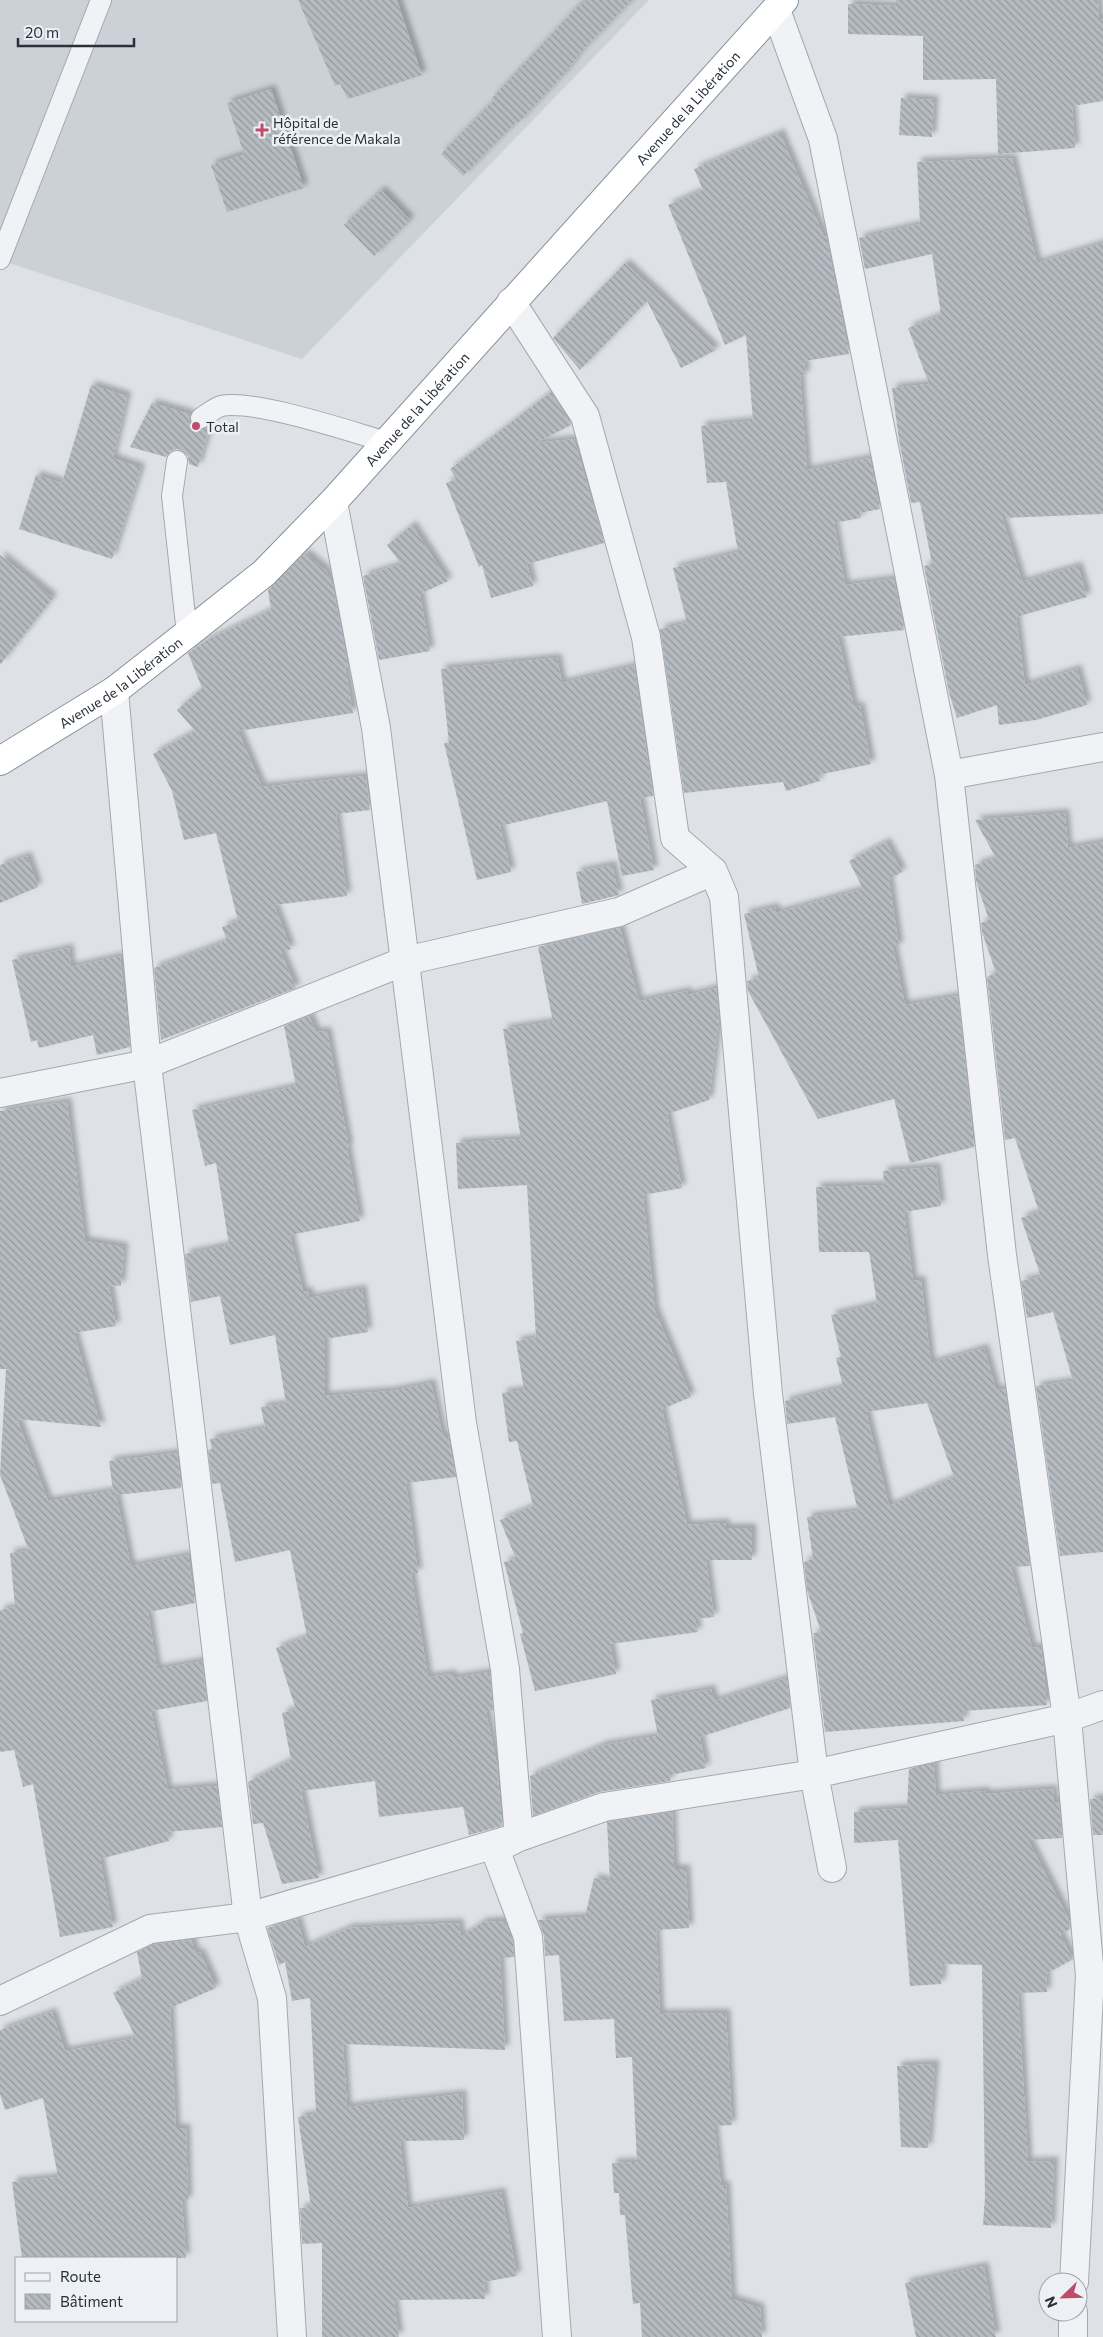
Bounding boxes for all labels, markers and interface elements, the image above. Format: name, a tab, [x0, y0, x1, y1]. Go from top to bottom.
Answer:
scale bar	[18, 15, 134, 47]
text: 20 m	[25, 23, 59, 41]
street label: Avenue de la Libération	[632, 47, 743, 168]
place label: Hôpital de référence de Makala	[273, 114, 400, 147]
marker: Hôpital de référence de Makala	[255, 123, 269, 137]
street label: Avenue de la Libération	[361, 348, 472, 469]
place label: Total	[206, 418, 239, 435]
marker: Total	[190, 420, 202, 432]
street label: Avenue de la Libération	[56, 633, 185, 731]
legend	[15, 2257, 178, 2322]
text: Route	[60, 2267, 101, 2285]
north arrow	[1038, 2272, 1088, 2322]
text: Bâtiment	[60, 2292, 123, 2310]
text: N	[1041, 2294, 1060, 2310]

